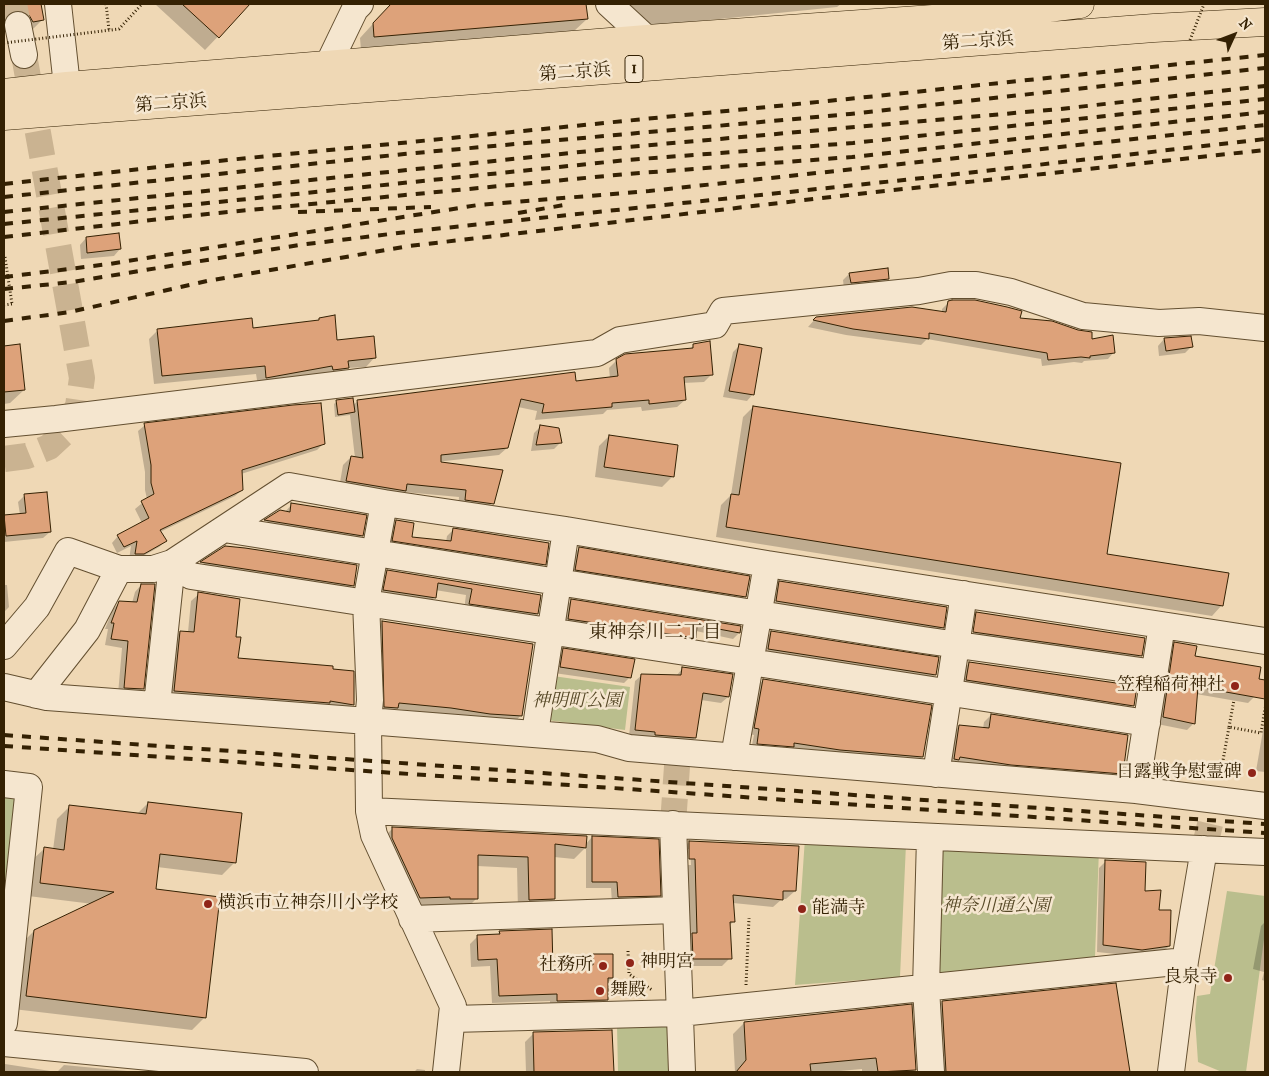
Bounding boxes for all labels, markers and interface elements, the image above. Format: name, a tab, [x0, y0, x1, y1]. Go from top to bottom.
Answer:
north arrow	[1209, 10, 1259, 60]
text: N	[1235, 15, 1255, 34]
street label: 第二京浜	[941, 29, 1015, 55]
road number: 1	[625, 56, 643, 82]
street label: 第二京浜	[538, 60, 612, 86]
street label: 第二京浜	[134, 91, 208, 117]
district label: 東神奈川二丁目	[589, 622, 721, 644]
place label: 笠䅣稲荷神社	[1117, 675, 1225, 697]
marker: 笠䅣稲荷神社	[1229, 680, 1241, 692]
park label: 神明町公園	[532, 691, 622, 713]
place label: 日露戦争慰霊碑	[1116, 762, 1242, 784]
marker: 日露戦争慰霊碑	[1246, 767, 1258, 779]
place label: 横浜市立神奈川小学校	[218, 893, 398, 915]
park label: 神奈川通公園	[942, 896, 1050, 918]
marker: 横浜市立神奈川小学校	[202, 898, 214, 910]
place label: 能満寺	[812, 898, 866, 920]
marker: 能満寺	[796, 903, 808, 915]
place label: 神明宮	[640, 952, 694, 974]
place label: 社務所	[539, 955, 593, 977]
marker: 神明宮	[624, 957, 636, 969]
marker: 社務所	[597, 960, 609, 972]
place label: 良泉寺	[1164, 967, 1218, 989]
marker: 良泉寺	[1222, 972, 1234, 984]
place label: 舞殿	[610, 980, 646, 1002]
marker: 舞殿	[594, 985, 606, 997]

